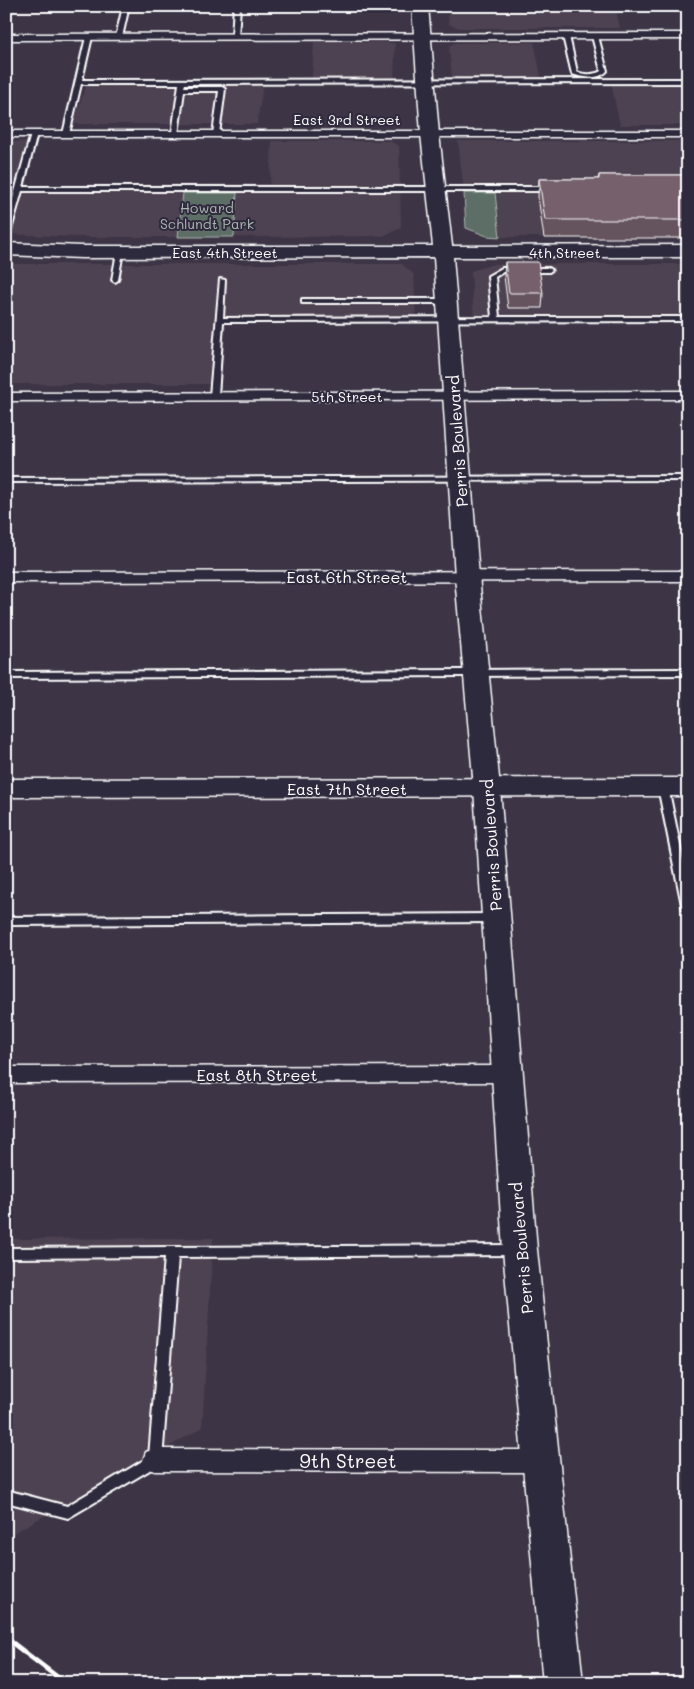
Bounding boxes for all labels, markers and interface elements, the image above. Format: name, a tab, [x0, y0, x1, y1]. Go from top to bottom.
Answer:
street label: East 3rd Street	[293, 110, 401, 129]
park label: Howard Schlundt Park	[160, 198, 254, 233]
street label: East 4th Street	[172, 243, 278, 262]
street label: 4th Street	[529, 243, 601, 262]
street label: Perris Boulevard	[442, 374, 472, 508]
street label: 5th Street	[311, 387, 383, 406]
street label: East 6th Street	[287, 566, 407, 587]
street label: East 7th Street	[287, 778, 407, 799]
street label: Perris Boulevard	[476, 778, 506, 912]
street label: East 8th Street	[197, 1064, 317, 1085]
street label: Perris Boulevard	[505, 1181, 537, 1315]
street label: 9th Street	[300, 1448, 396, 1473]

